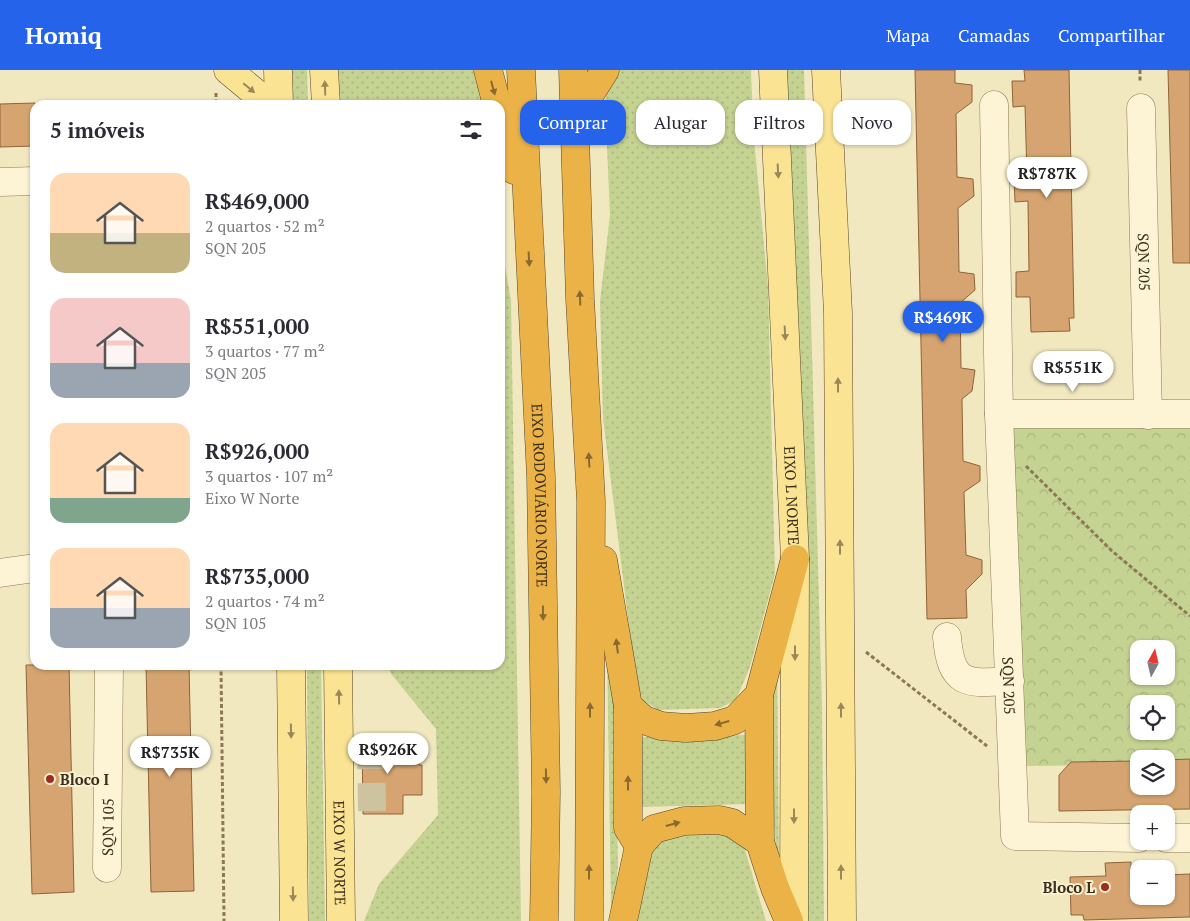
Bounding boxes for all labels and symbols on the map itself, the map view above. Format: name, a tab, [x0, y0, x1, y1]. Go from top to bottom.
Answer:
one-way arrow	[321, 79, 329, 95]
one-way arrow	[489, 80, 497, 95]
one-way arrow	[243, 82, 256, 93]
pin: R$787K	[1006, 156, 1088, 199]
one-way arrow	[774, 163, 782, 179]
street label: SQN 205	[1134, 233, 1155, 291]
one-way arrow	[526, 251, 534, 267]
one-way arrow	[576, 289, 584, 305]
pin: R$469K	[902, 300, 984, 343]
one-way arrow	[781, 326, 789, 342]
pin: R$551K	[1032, 350, 1114, 393]
one-way arrow	[834, 377, 842, 393]
street label: EIXO RODOVIÁRIO NORTE	[527, 403, 553, 588]
street label: EIXO L NORTE	[780, 446, 804, 546]
one-way arrow	[584, 452, 592, 468]
one-way arrow	[836, 539, 844, 555]
one-way arrow	[540, 605, 548, 621]
one-way arrow	[613, 638, 621, 654]
north arrow	[1130, 640, 1175, 685]
one-way arrow	[791, 646, 799, 662]
street label: SQN 205	[998, 657, 1020, 715]
one-way arrow	[335, 689, 343, 705]
one-way arrow	[586, 702, 594, 718]
one-way arrow	[837, 702, 845, 718]
one-way arrow	[715, 720, 730, 728]
one-way arrow	[287, 723, 295, 739]
pin: R$926K	[347, 732, 429, 775]
pin: R$735K	[129, 736, 211, 778]
one-way arrow	[542, 768, 550, 784]
place label: Bloco I	[60, 769, 110, 789]
marker: Bloco I	[44, 773, 56, 785]
one-way arrow	[624, 774, 632, 790]
street label: SQN 105	[97, 798, 118, 856]
street label: EIXO W NORTE	[330, 800, 351, 906]
one-way arrow	[790, 808, 798, 824]
one-way arrow	[665, 820, 680, 828]
one-way arrow	[585, 864, 593, 880]
one-way arrow	[837, 864, 845, 880]
place label: Bloco L	[1043, 877, 1095, 897]
marker: Bloco L	[1099, 881, 1111, 893]
one-way arrow	[289, 886, 297, 902]

